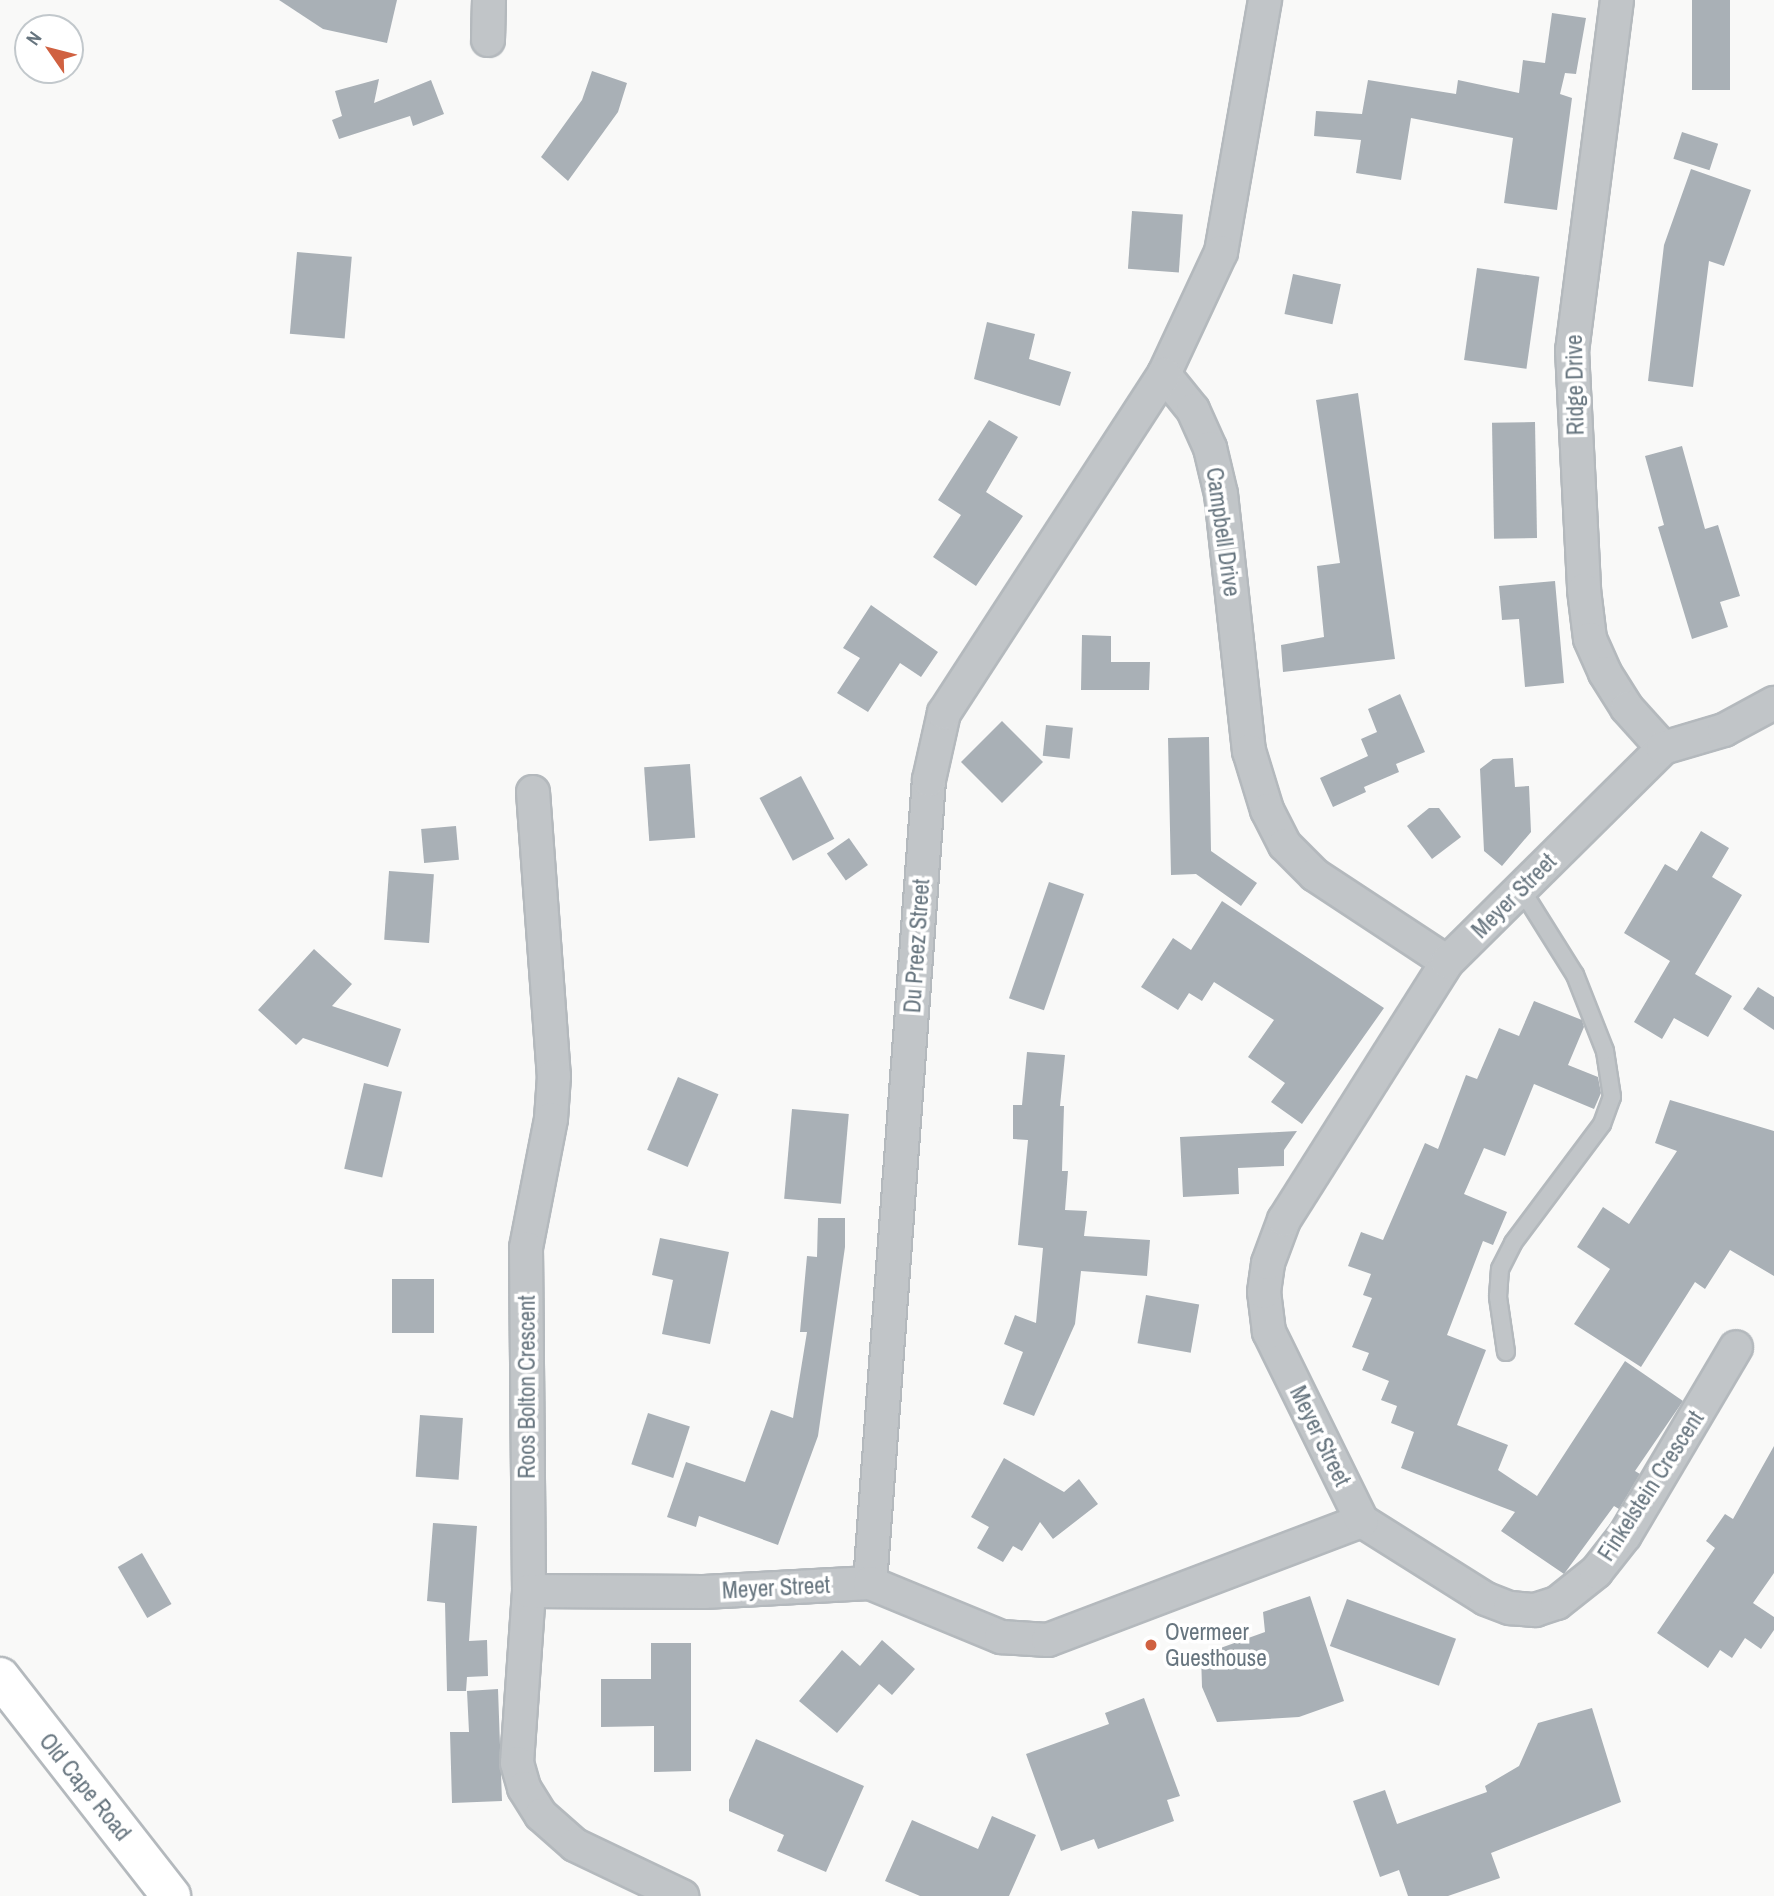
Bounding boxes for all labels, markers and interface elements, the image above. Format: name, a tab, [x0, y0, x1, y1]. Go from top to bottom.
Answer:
north arrow	[14, 14, 84, 84]
text: N	[20, 26, 47, 50]
street label: Ridge Drive	[1560, 334, 1590, 436]
street label: Campbell Drive	[1200, 466, 1246, 598]
street label: Meyer Street	[1466, 848, 1562, 944]
street label: Du Preez Street	[899, 878, 935, 1014]
street label: Roos Bolton Crescent	[513, 1295, 541, 1479]
street label: Meyer Street	[1284, 1381, 1356, 1491]
street label: Finkelstein Crescent	[1592, 1406, 1710, 1566]
street label: Meyer Street	[721, 1571, 831, 1605]
place label: Overmeer Guesthouse	[1165, 1618, 1267, 1672]
marker: Overmeer Guesthouse	[1143, 1637, 1159, 1653]
street label: Old Cape Road	[33, 1728, 137, 1846]

